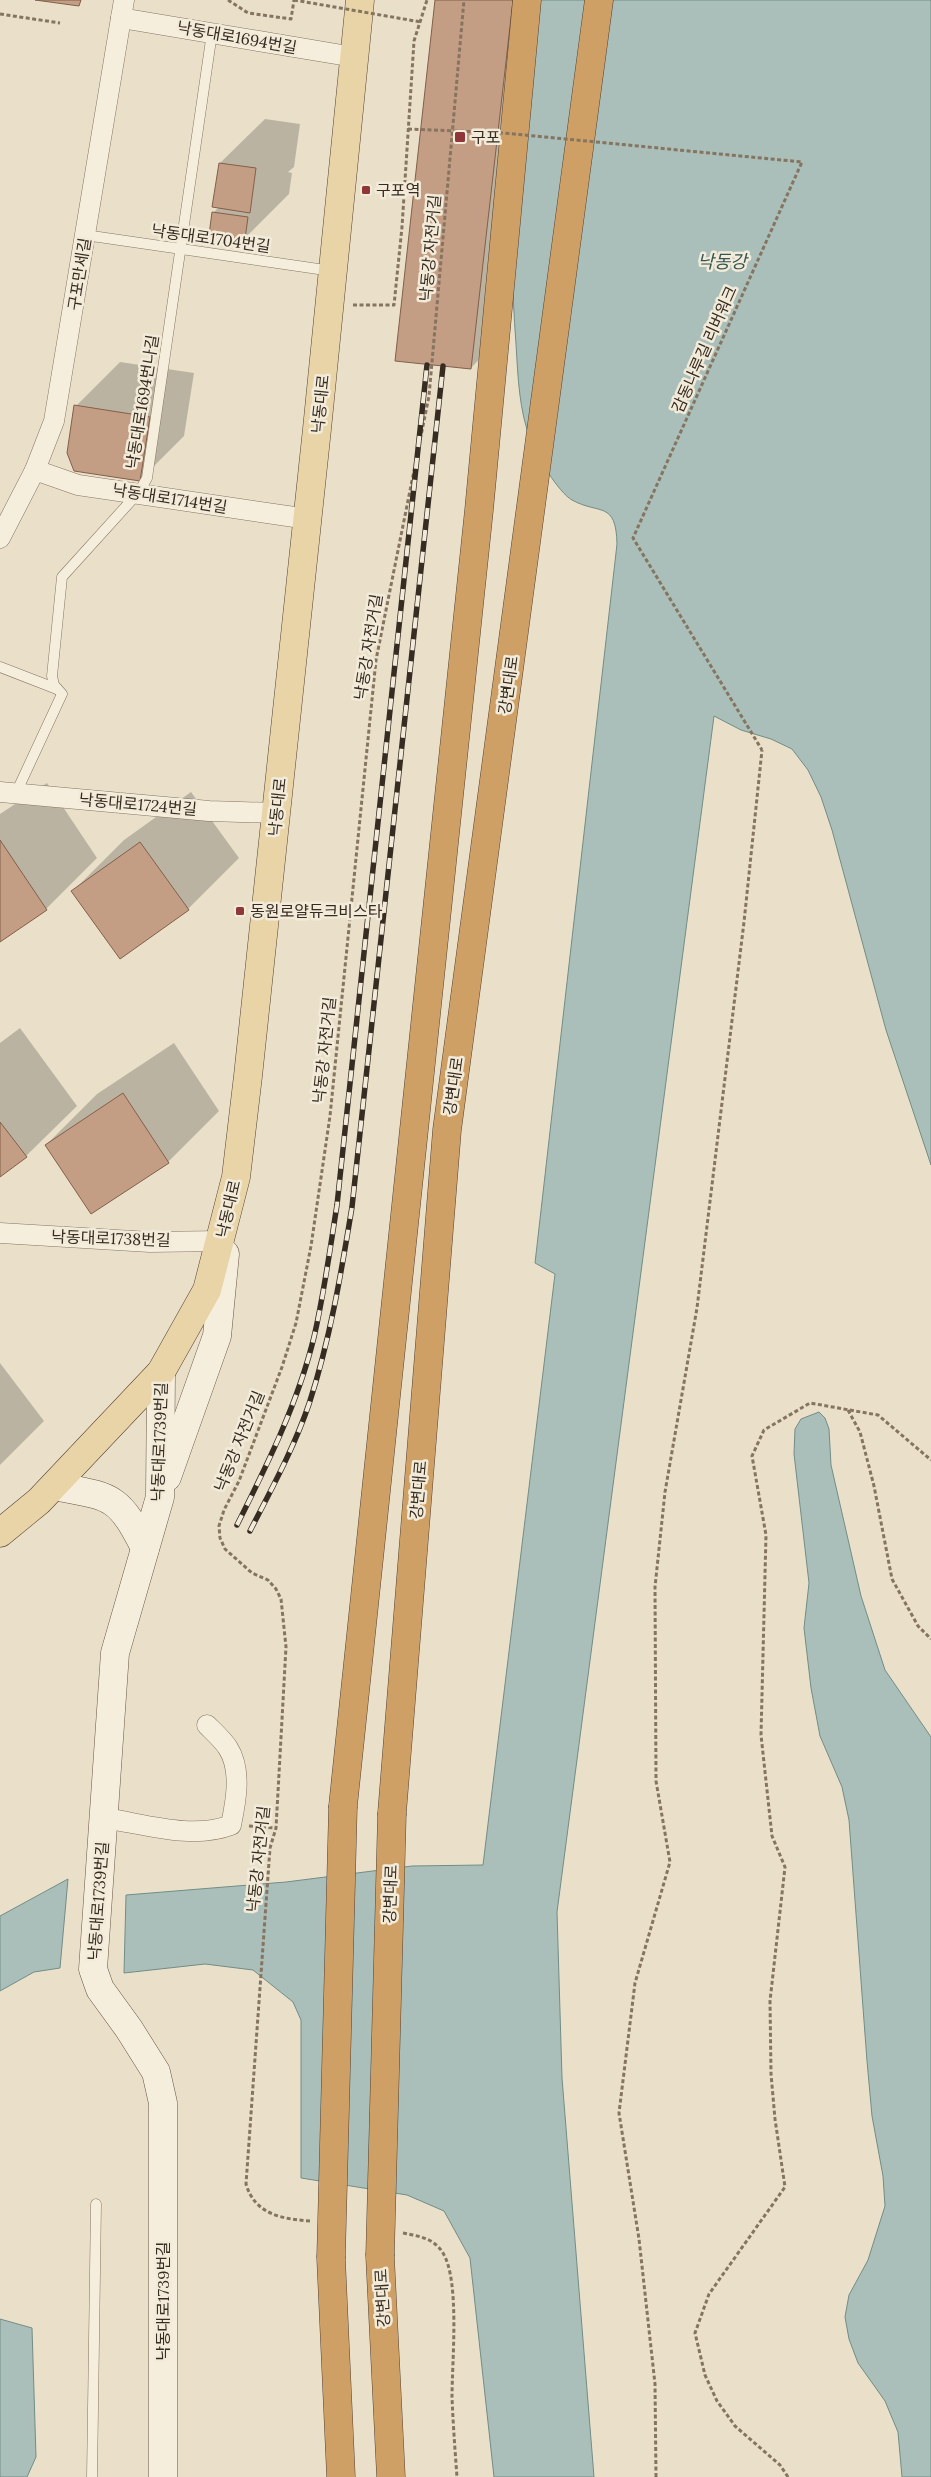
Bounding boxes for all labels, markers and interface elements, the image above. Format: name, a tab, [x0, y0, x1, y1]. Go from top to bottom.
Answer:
street label: 낙동대로1694번길	[176, 17, 298, 57]
place label: 구포	[471, 127, 500, 147]
marker: 구포	[453, 130, 467, 144]
place label: 구포역	[376, 180, 420, 200]
marker: 구포역	[360, 184, 372, 196]
street label: 낙동강 자전거길	[415, 194, 445, 302]
street label: 낙동대로1704번길	[150, 220, 272, 256]
street label: 구포만세길	[63, 236, 95, 312]
water label: 낙동강	[697, 250, 749, 273]
street label: 감동나루길 리버워크	[667, 282, 741, 416]
street label: 낙동대로1694번나길	[121, 333, 163, 471]
street label: 낙동대로	[307, 373, 333, 434]
street label: 낙동대로1714번길	[111, 479, 229, 517]
street label: 낙동강 자전거길	[350, 592, 386, 702]
street label: 강변대로	[494, 654, 522, 716]
street label: 낙동대로	[264, 776, 290, 837]
street label: 낙동대로1724번길	[78, 789, 198, 819]
place label: 동원로얄듀크비스타	[250, 901, 383, 921]
marker: 동원로얄듀크비스타	[234, 905, 246, 917]
street label: 낙동강 자전거길	[308, 996, 340, 1104]
street label: 강변대로	[439, 1055, 467, 1117]
street label: 낙동대로	[212, 1178, 244, 1240]
street label: 낙동대로1738번길	[51, 1226, 171, 1250]
street label: 낙동대로1739번길	[147, 1382, 171, 1502]
street label: 낙동강 자전거길	[210, 1388, 268, 1494]
street label: 강변대로	[405, 1460, 431, 1520]
street label: 낙동강 자전거길	[242, 1805, 274, 1913]
street label: 낙동대로1739번길	[84, 1841, 112, 1961]
street label: 강변대로	[379, 1864, 401, 1924]
street label: 낙동대로1739번길	[153, 2241, 173, 2361]
street label: 강변대로	[370, 2268, 394, 2328]

